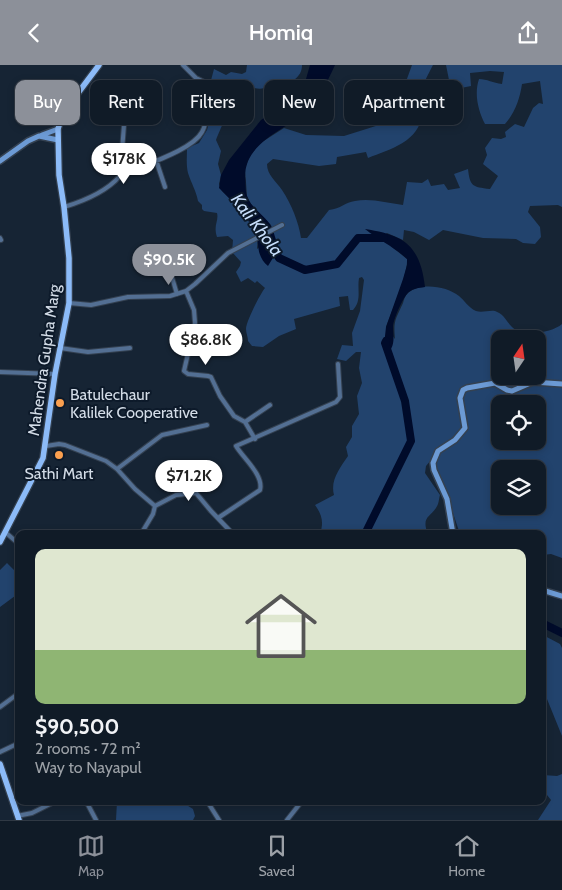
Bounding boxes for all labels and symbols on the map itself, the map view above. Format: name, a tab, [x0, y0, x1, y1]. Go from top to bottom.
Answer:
pin: $178K	[89, 143, 159, 185]
water label: Kali Khola	[226, 189, 288, 261]
pin: $90.5K	[128, 243, 210, 286]
street label: Mahendra Gupha Marg	[24, 282, 64, 437]
pin: $86.8K	[165, 323, 247, 366]
north arrow	[491, 330, 546, 385]
place label: Batulechaur Kalilek Cooperative	[70, 385, 198, 422]
marker: Batulechaur Kalilek Cooperative	[54, 397, 66, 409]
marker: Sathi Mart	[53, 449, 65, 461]
pin: $71.2K	[148, 459, 230, 502]
place label: Sathi Mart	[25, 464, 94, 483]

